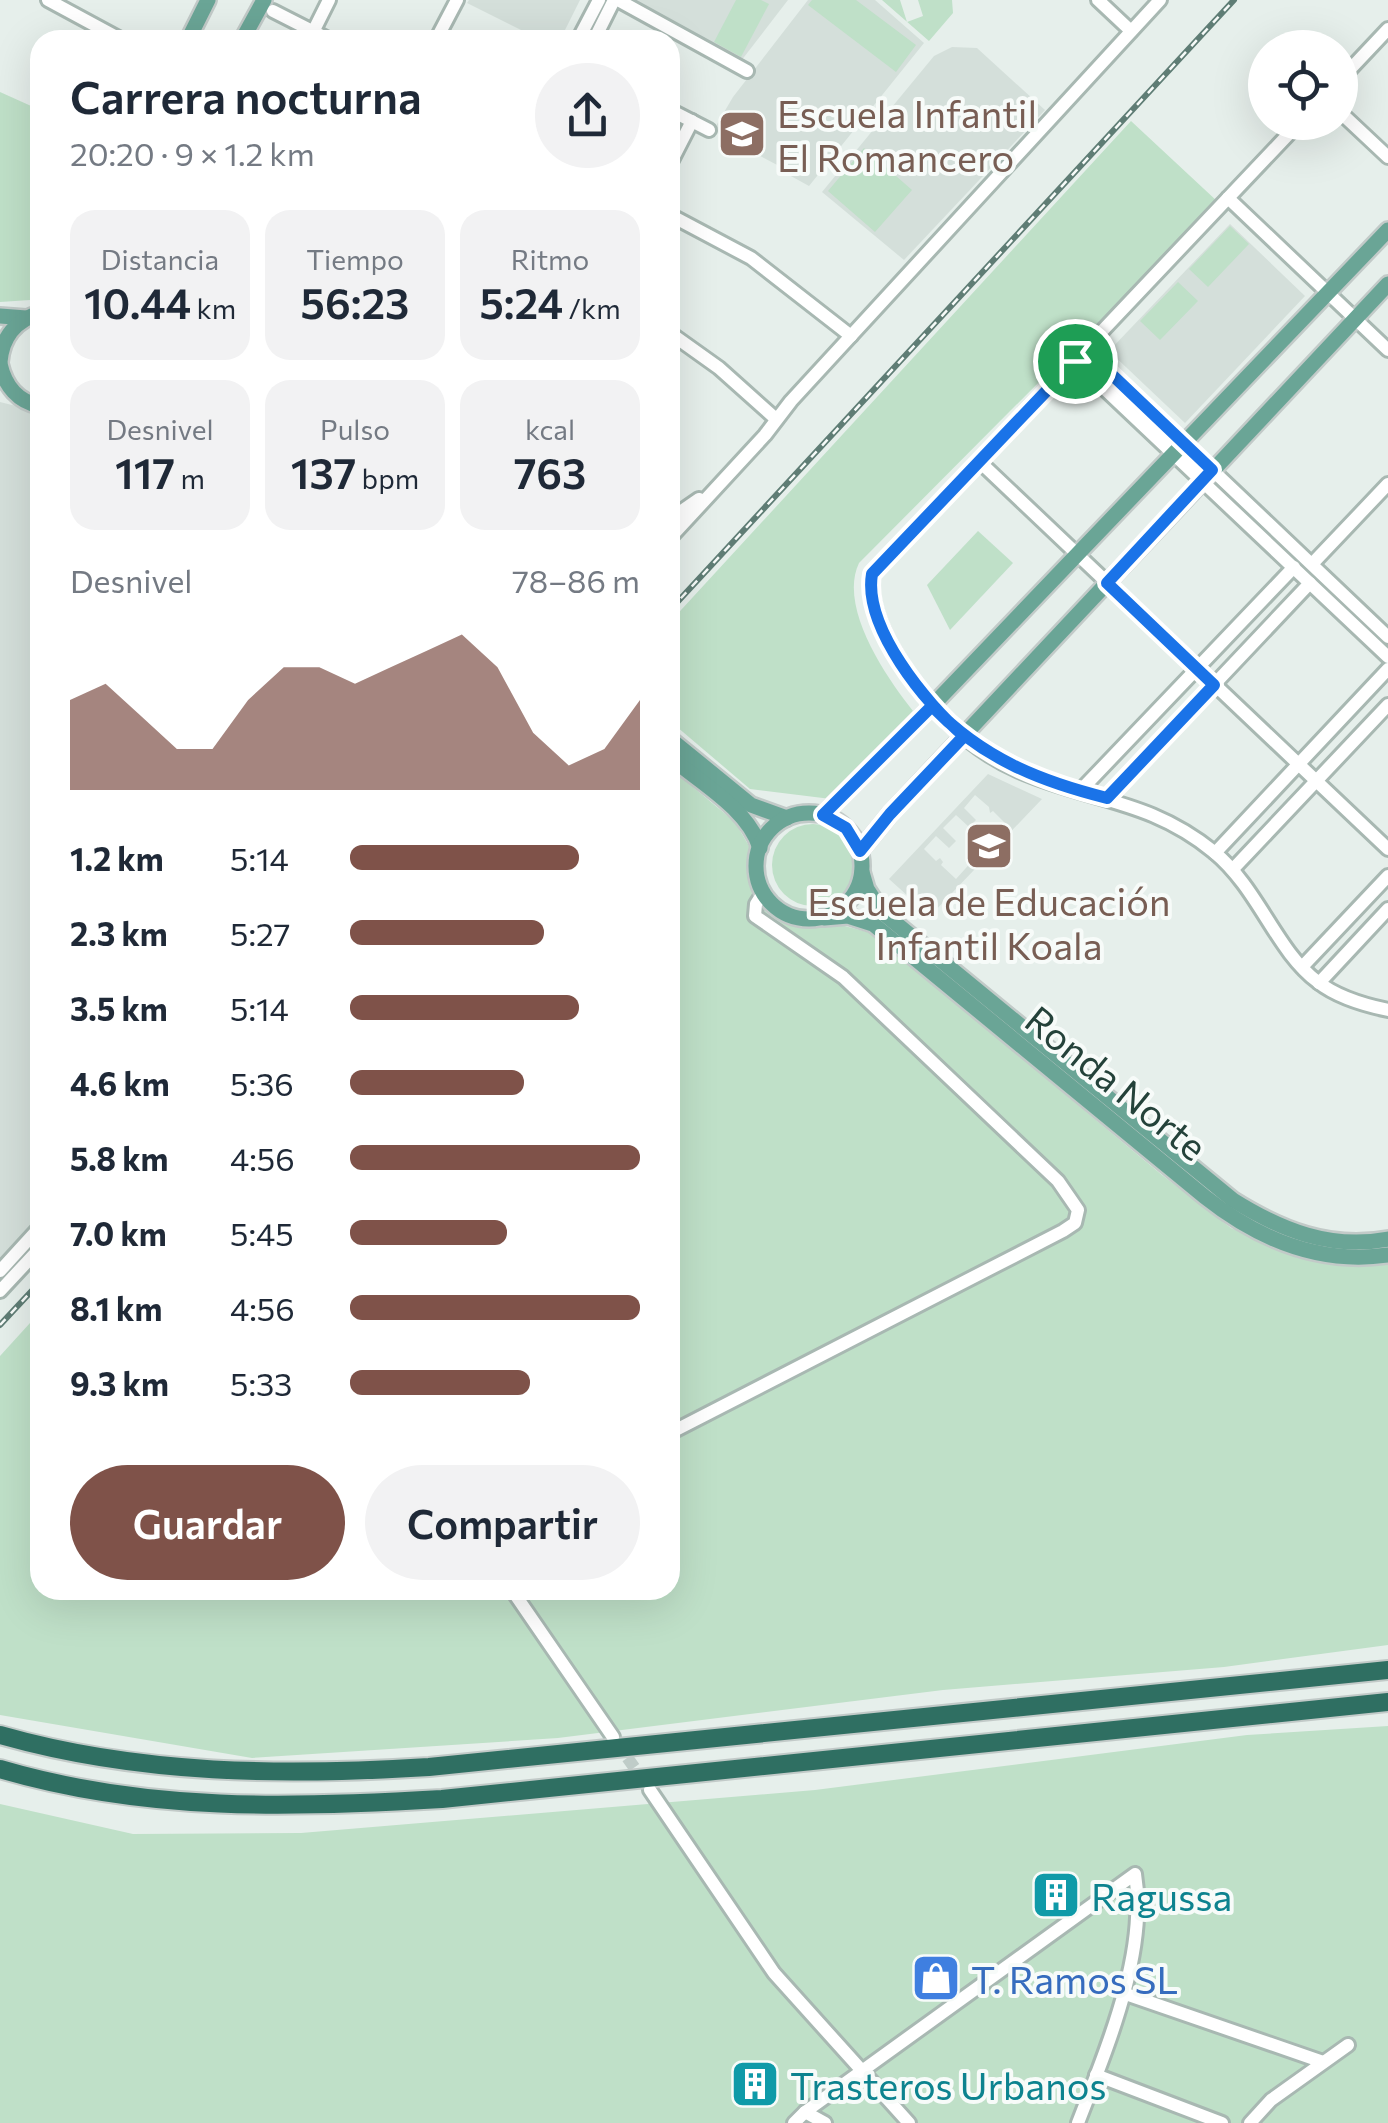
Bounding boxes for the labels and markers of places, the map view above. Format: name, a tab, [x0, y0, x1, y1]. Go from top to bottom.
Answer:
place label: Escuela Infantil El Romancero	[777, 89, 1037, 180]
school or university icon: Escuela Infantil El Romancero	[716, 108, 768, 160]
pin	[1033, 319, 1118, 404]
school or university icon: Escuela de Educación Infantil Koala	[963, 820, 1015, 872]
place label: Escuela de Educación Infantil Koala	[807, 877, 1171, 968]
building icon: Ragussa	[1030, 1869, 1082, 1921]
place label: Ragussa	[1091, 1872, 1232, 1919]
shop icon: T. Ramos SL	[910, 1952, 962, 2004]
place label: T. Ramos SL	[971, 1955, 1178, 2002]
building icon: Trasteros Urbanos	[729, 2058, 781, 2110]
place label: Trasteros Urbanos	[790, 2061, 1107, 2108]

